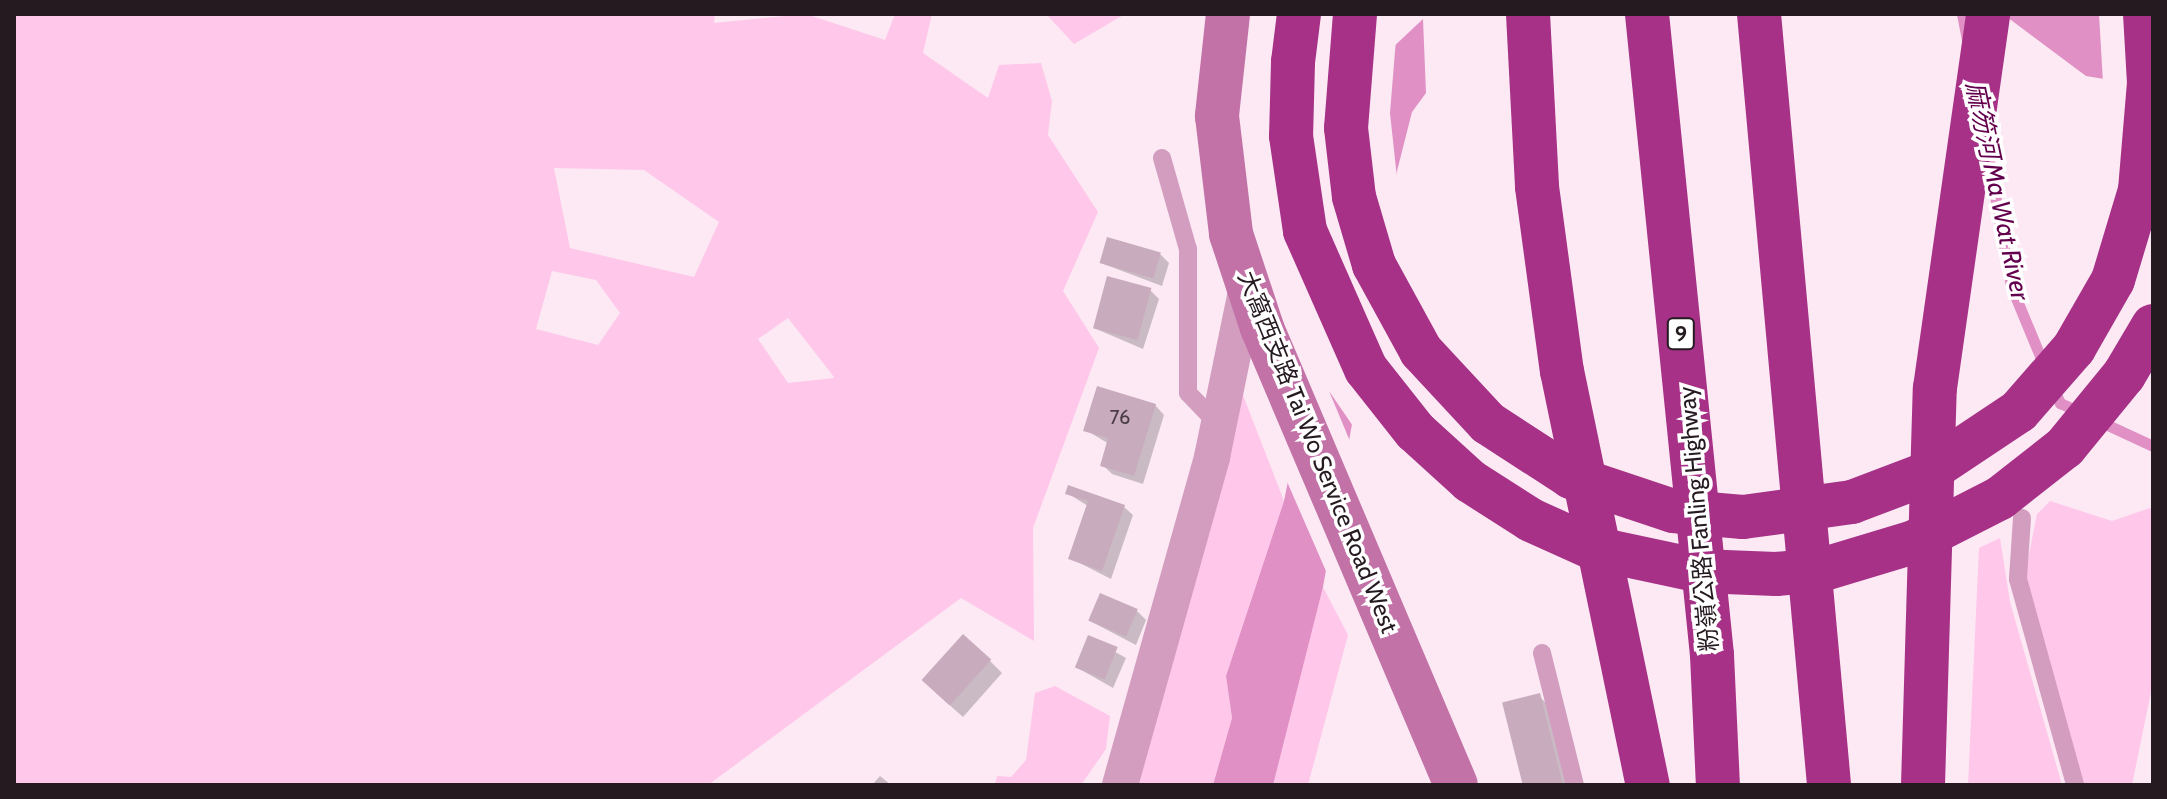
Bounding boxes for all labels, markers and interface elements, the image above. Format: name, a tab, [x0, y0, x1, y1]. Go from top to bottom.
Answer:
water label: 麻笏河 Ma Wat River	[1959, 79, 2035, 303]
street label: 大窩西支路 Tai Wo Service Road West	[1232, 267, 1404, 637]
road number: 9	[1665, 316, 1697, 352]
street label: 粉嶺公路 Fanling Highway	[1672, 385, 1724, 653]
house number: 76	[1110, 405, 1130, 429]

